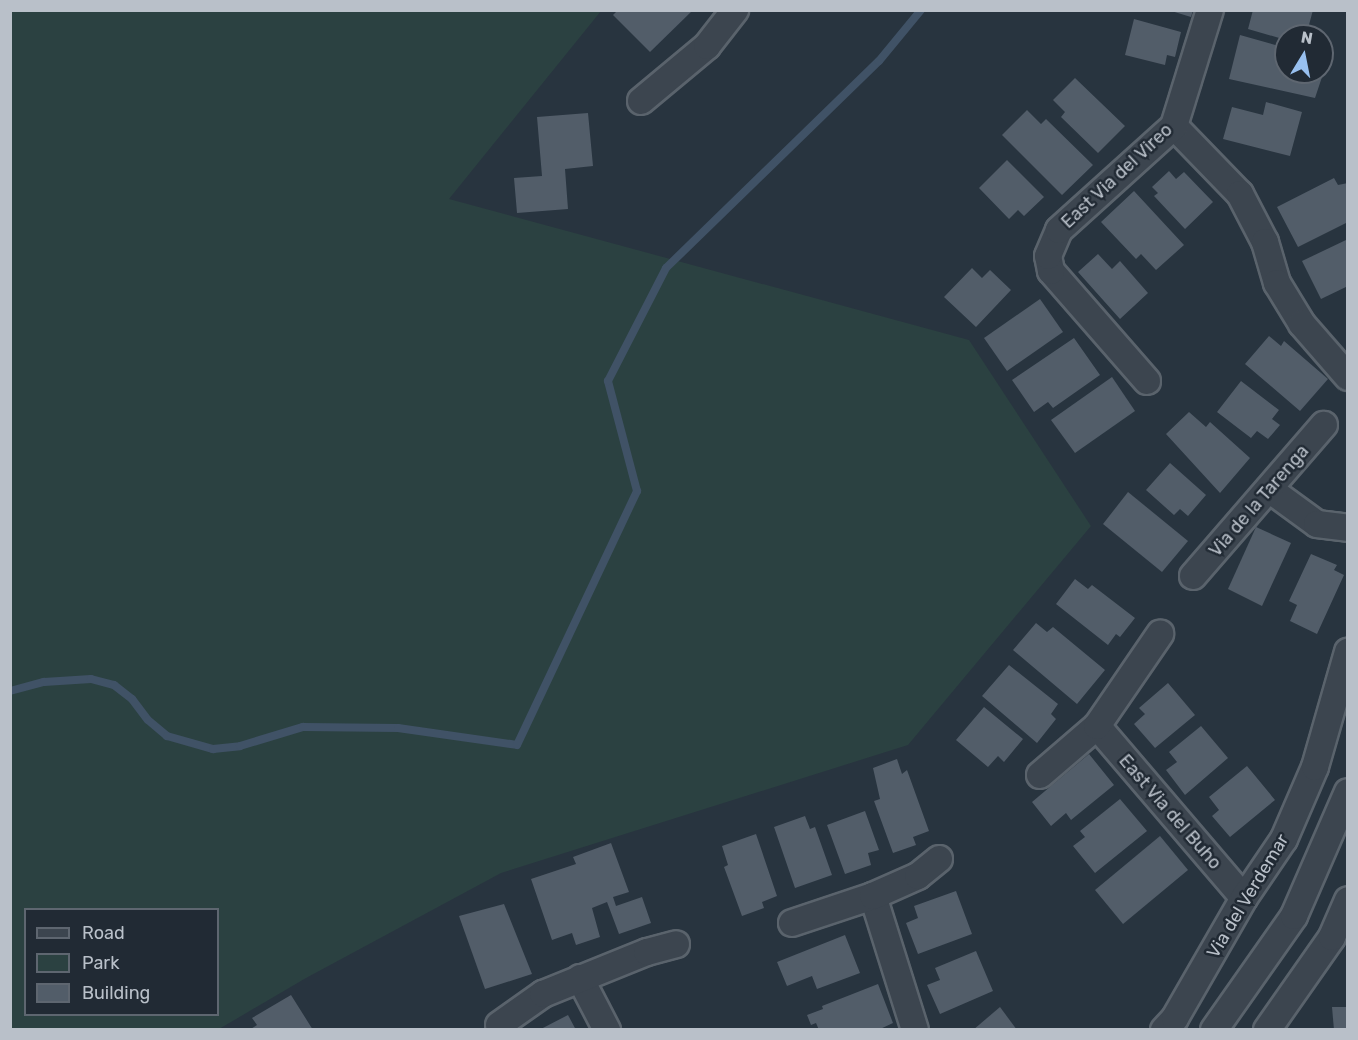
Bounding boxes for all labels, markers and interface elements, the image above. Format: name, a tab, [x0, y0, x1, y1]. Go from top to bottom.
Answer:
north arrow	[1274, 24, 1334, 84]
text: N	[1300, 27, 1314, 48]
street label: East Via del Vireo	[1057, 119, 1177, 233]
street label: Via de la Tarenga	[1204, 441, 1314, 561]
street label: East Via del Buho	[1114, 750, 1226, 874]
street label: Via del Verdemar	[1202, 830, 1294, 962]
legend	[24, 908, 219, 1016]
text: Road	[82, 922, 125, 944]
text: Park	[82, 952, 119, 974]
text: Building	[82, 982, 150, 1004]

